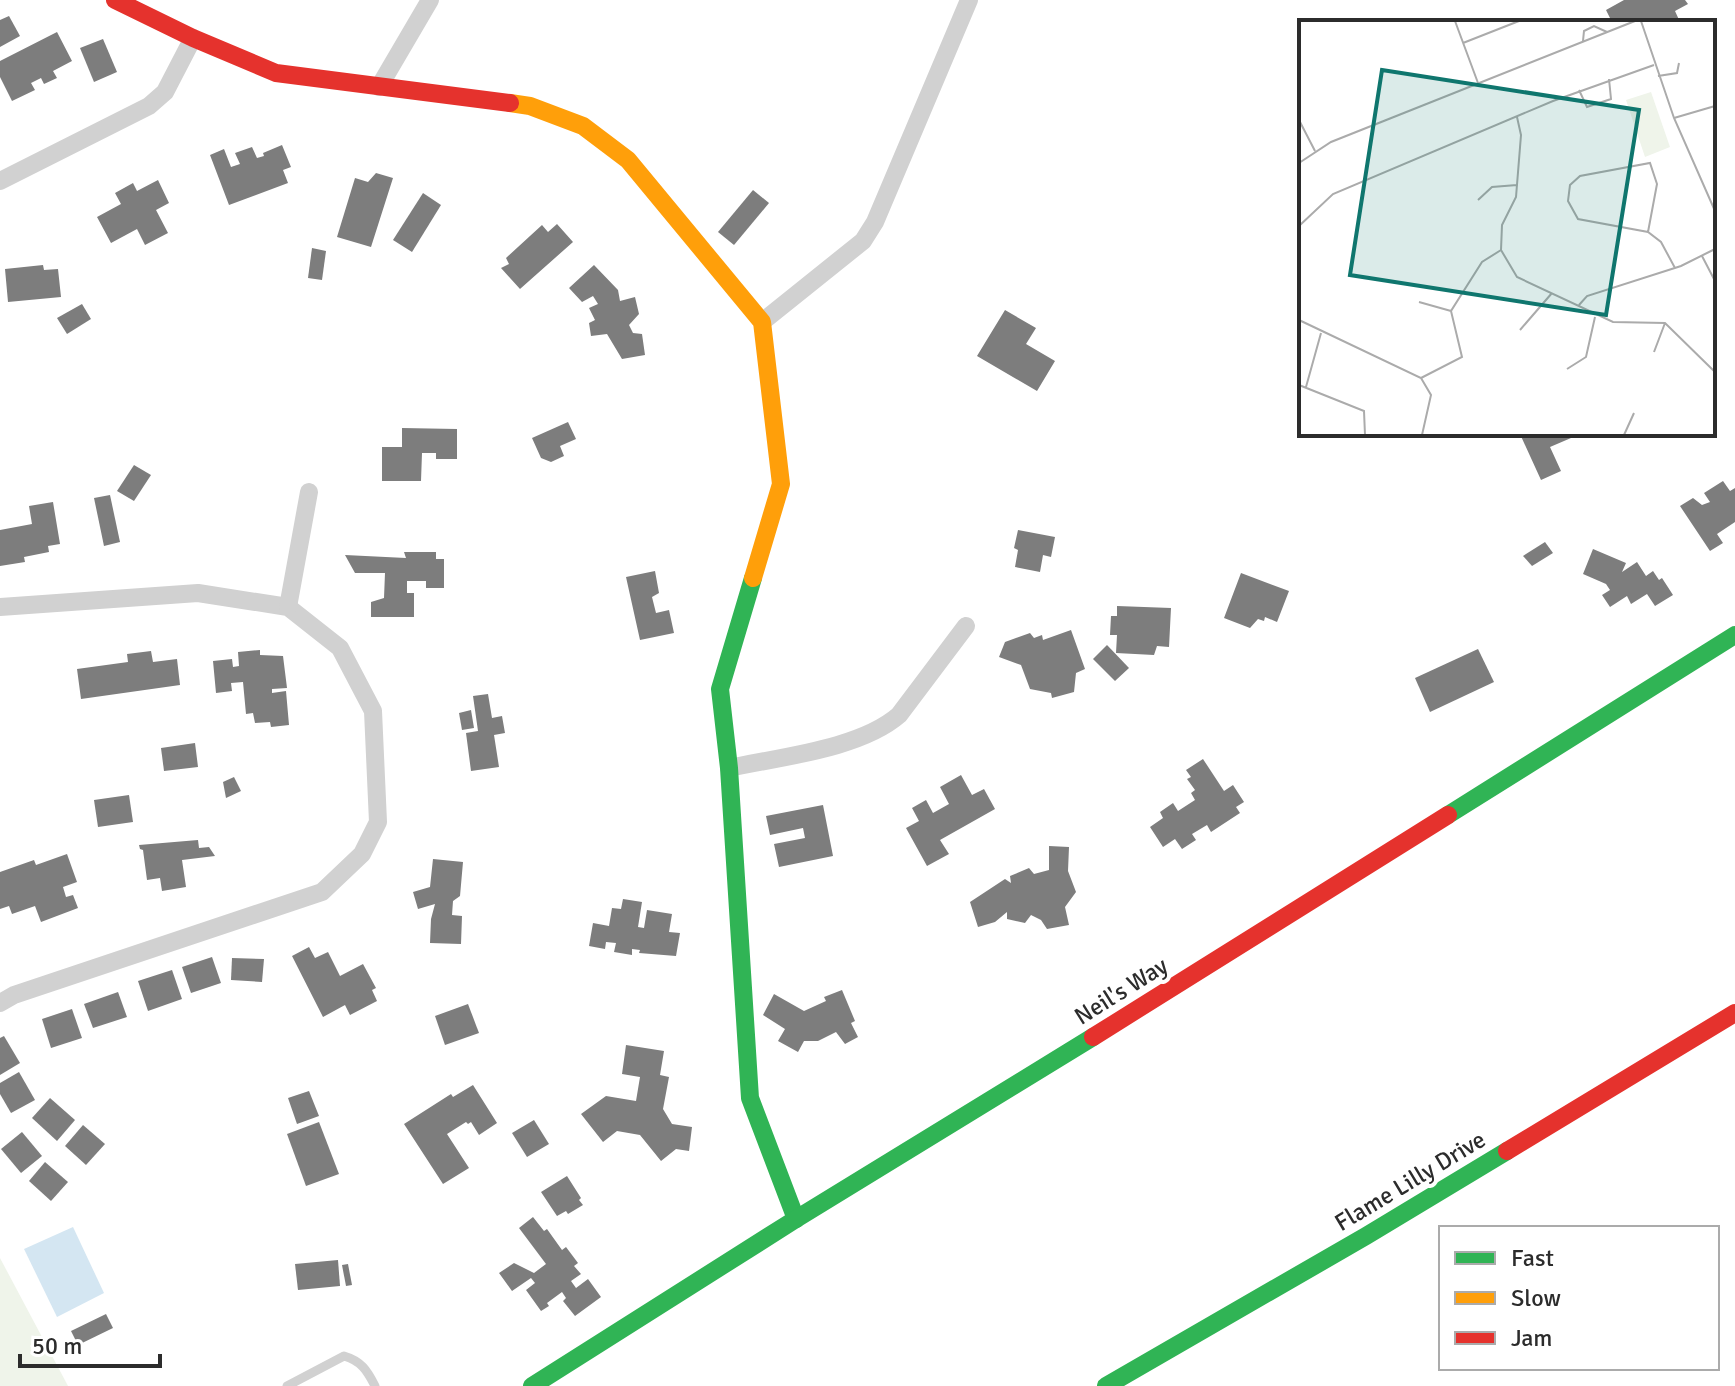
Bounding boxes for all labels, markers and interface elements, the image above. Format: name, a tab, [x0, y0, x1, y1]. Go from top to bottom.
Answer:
inset map	[1299, 20, 1715, 436]
street label: Neil's Way	[1069, 951, 1173, 1031]
street label: Flame Lilly Drive	[1329, 1124, 1491, 1238]
legend	[1439, 1226, 1719, 1370]
text: Fast	[1511, 1243, 1554, 1273]
text: Slow	[1511, 1283, 1561, 1313]
scale bar	[20, 1318, 160, 1368]
text: Jam	[1511, 1323, 1552, 1353]
text: 50 m	[32, 1331, 82, 1361]

